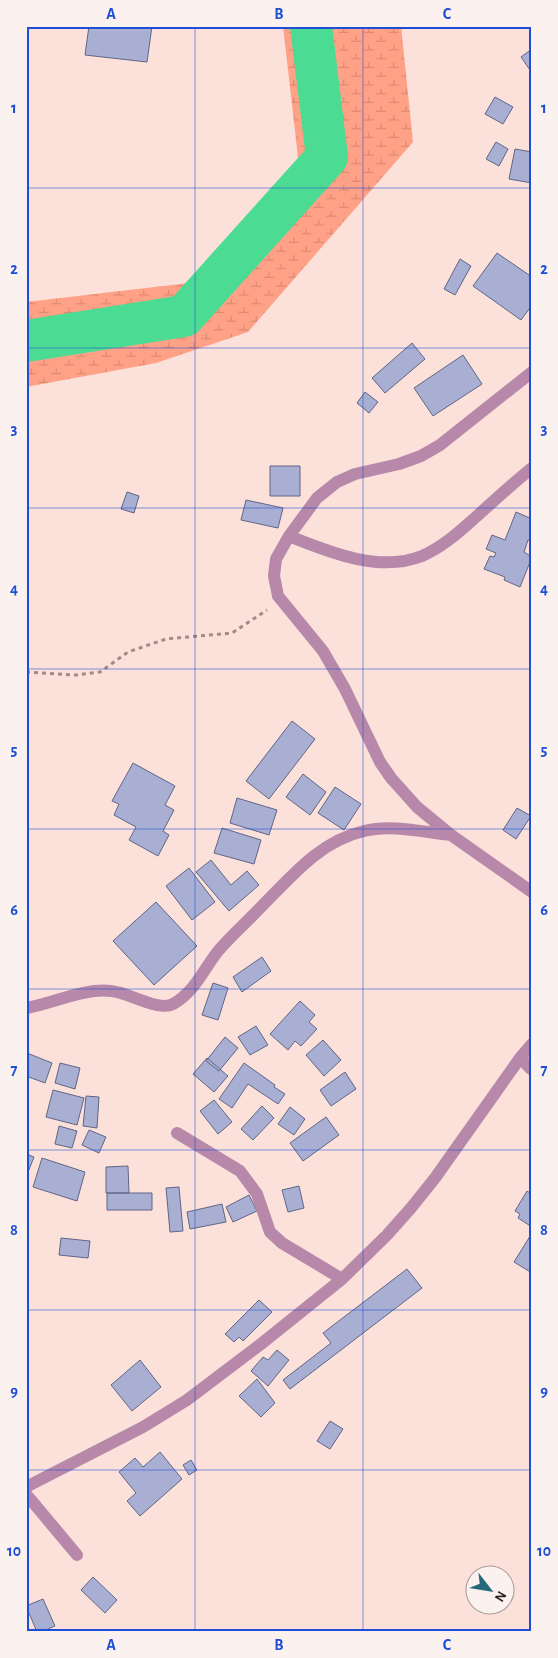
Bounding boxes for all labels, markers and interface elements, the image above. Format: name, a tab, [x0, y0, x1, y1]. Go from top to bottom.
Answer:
text: A	[106, 6, 116, 22]
text: B	[274, 6, 284, 22]
text: C	[443, 6, 452, 22]
text: 1	[11, 100, 17, 116]
text: 1	[541, 100, 547, 116]
text: 2	[10, 261, 18, 277]
text: 2	[540, 261, 548, 277]
text: 3	[11, 421, 18, 437]
text: 3	[541, 421, 548, 437]
text: 4	[10, 581, 18, 597]
text: 4	[540, 581, 548, 597]
text: 5	[11, 742, 18, 758]
text: 5	[541, 742, 548, 758]
text: 6	[10, 902, 18, 918]
text: 6	[540, 902, 548, 918]
text: 7	[11, 1062, 18, 1078]
text: 7	[541, 1062, 548, 1078]
text: 8	[10, 1222, 18, 1238]
text: 8	[540, 1222, 548, 1238]
text: 9	[10, 1383, 18, 1399]
text: 9	[540, 1383, 548, 1399]
text: 10	[7, 1543, 21, 1559]
text: 10	[537, 1543, 551, 1559]
north arrow	[466, 1566, 516, 1616]
text: N	[492, 1588, 509, 1604]
text: A	[106, 1637, 116, 1653]
text: B	[274, 1637, 284, 1653]
text: C	[443, 1637, 452, 1653]

